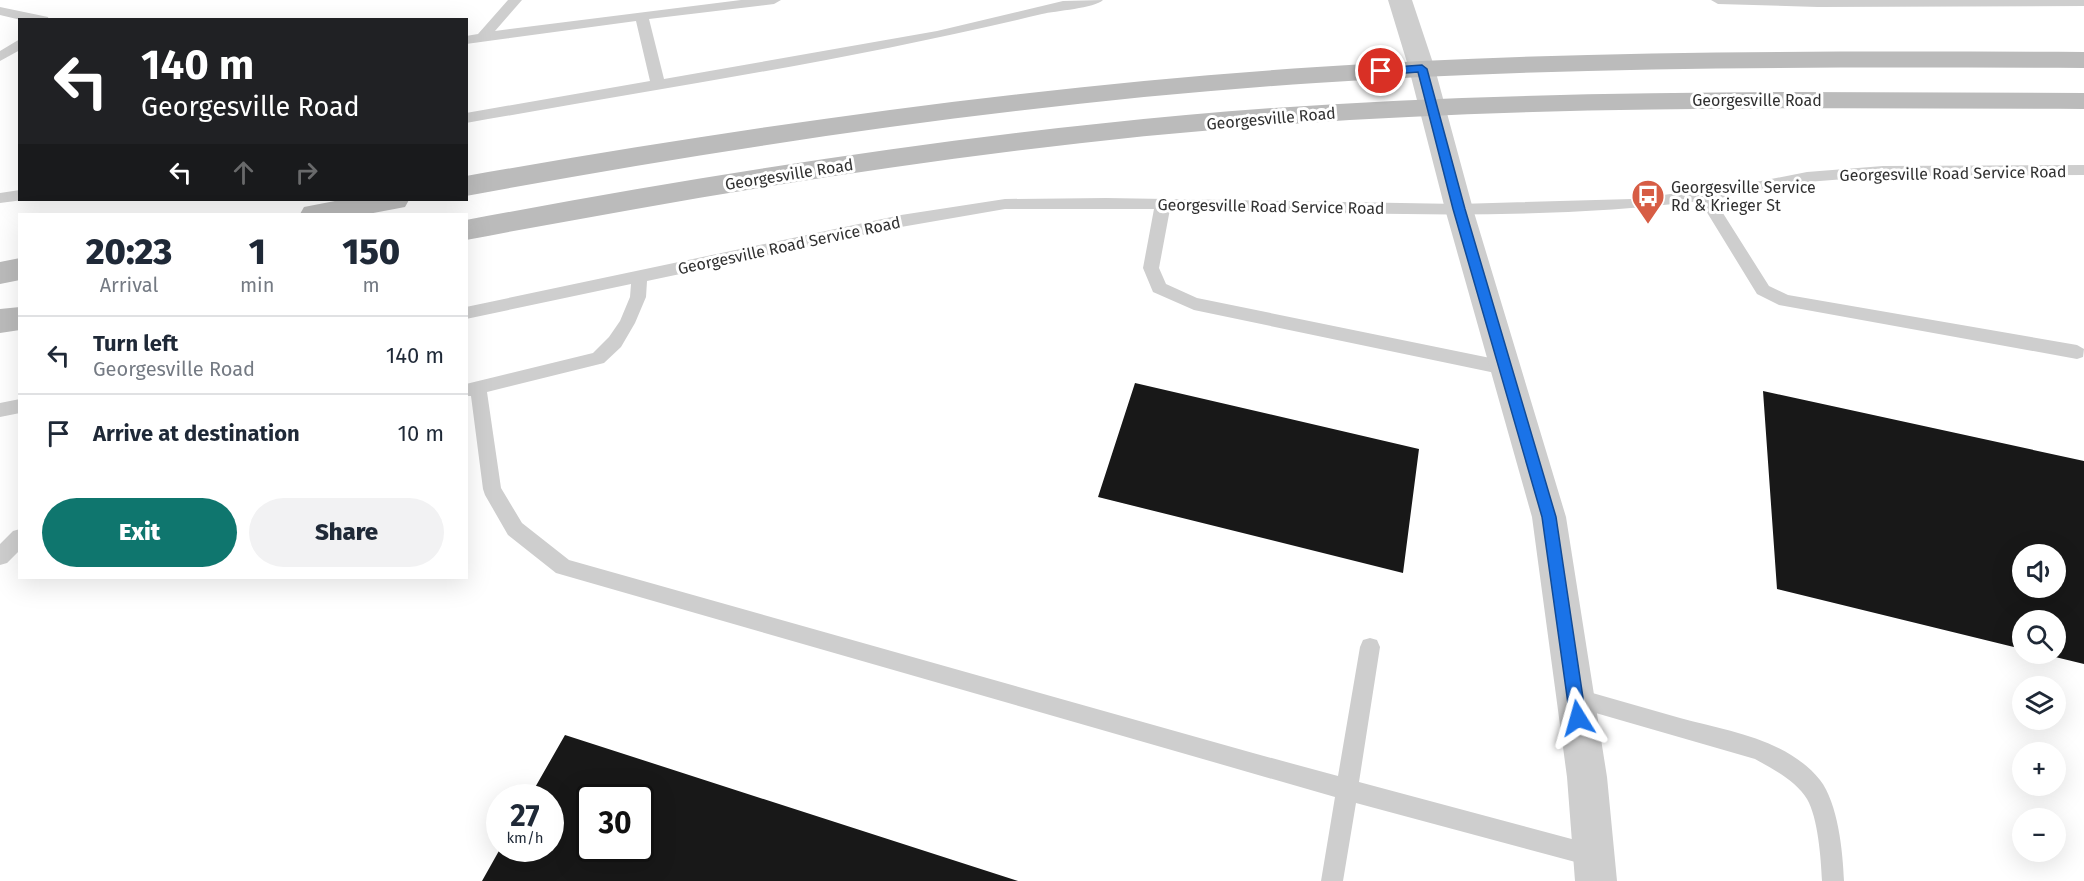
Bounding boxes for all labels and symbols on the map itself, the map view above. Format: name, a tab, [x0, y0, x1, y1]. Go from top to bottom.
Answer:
pin	[1355, 45, 1406, 96]
street label: Georgesville Road	[1692, 91, 1822, 110]
street label: Georgesville Road	[1206, 103, 1336, 134]
street label: Georgesville Road	[724, 155, 855, 194]
street label: Georgesville Road Service Road	[1839, 162, 2067, 185]
bus stop icon: Georgesville Service Rd & Krieger St	[1630, 178, 1666, 225]
place label: Georgesville Service Rd & Krieger St	[1671, 178, 1816, 215]
street label: Georgesville Road Service Road	[1157, 195, 1385, 218]
street label: Georgesville Road Service Road	[676, 213, 902, 278]
position arrow	[1546, 686, 1610, 750]
speed limit sign: 30	[576, 784, 654, 862]

